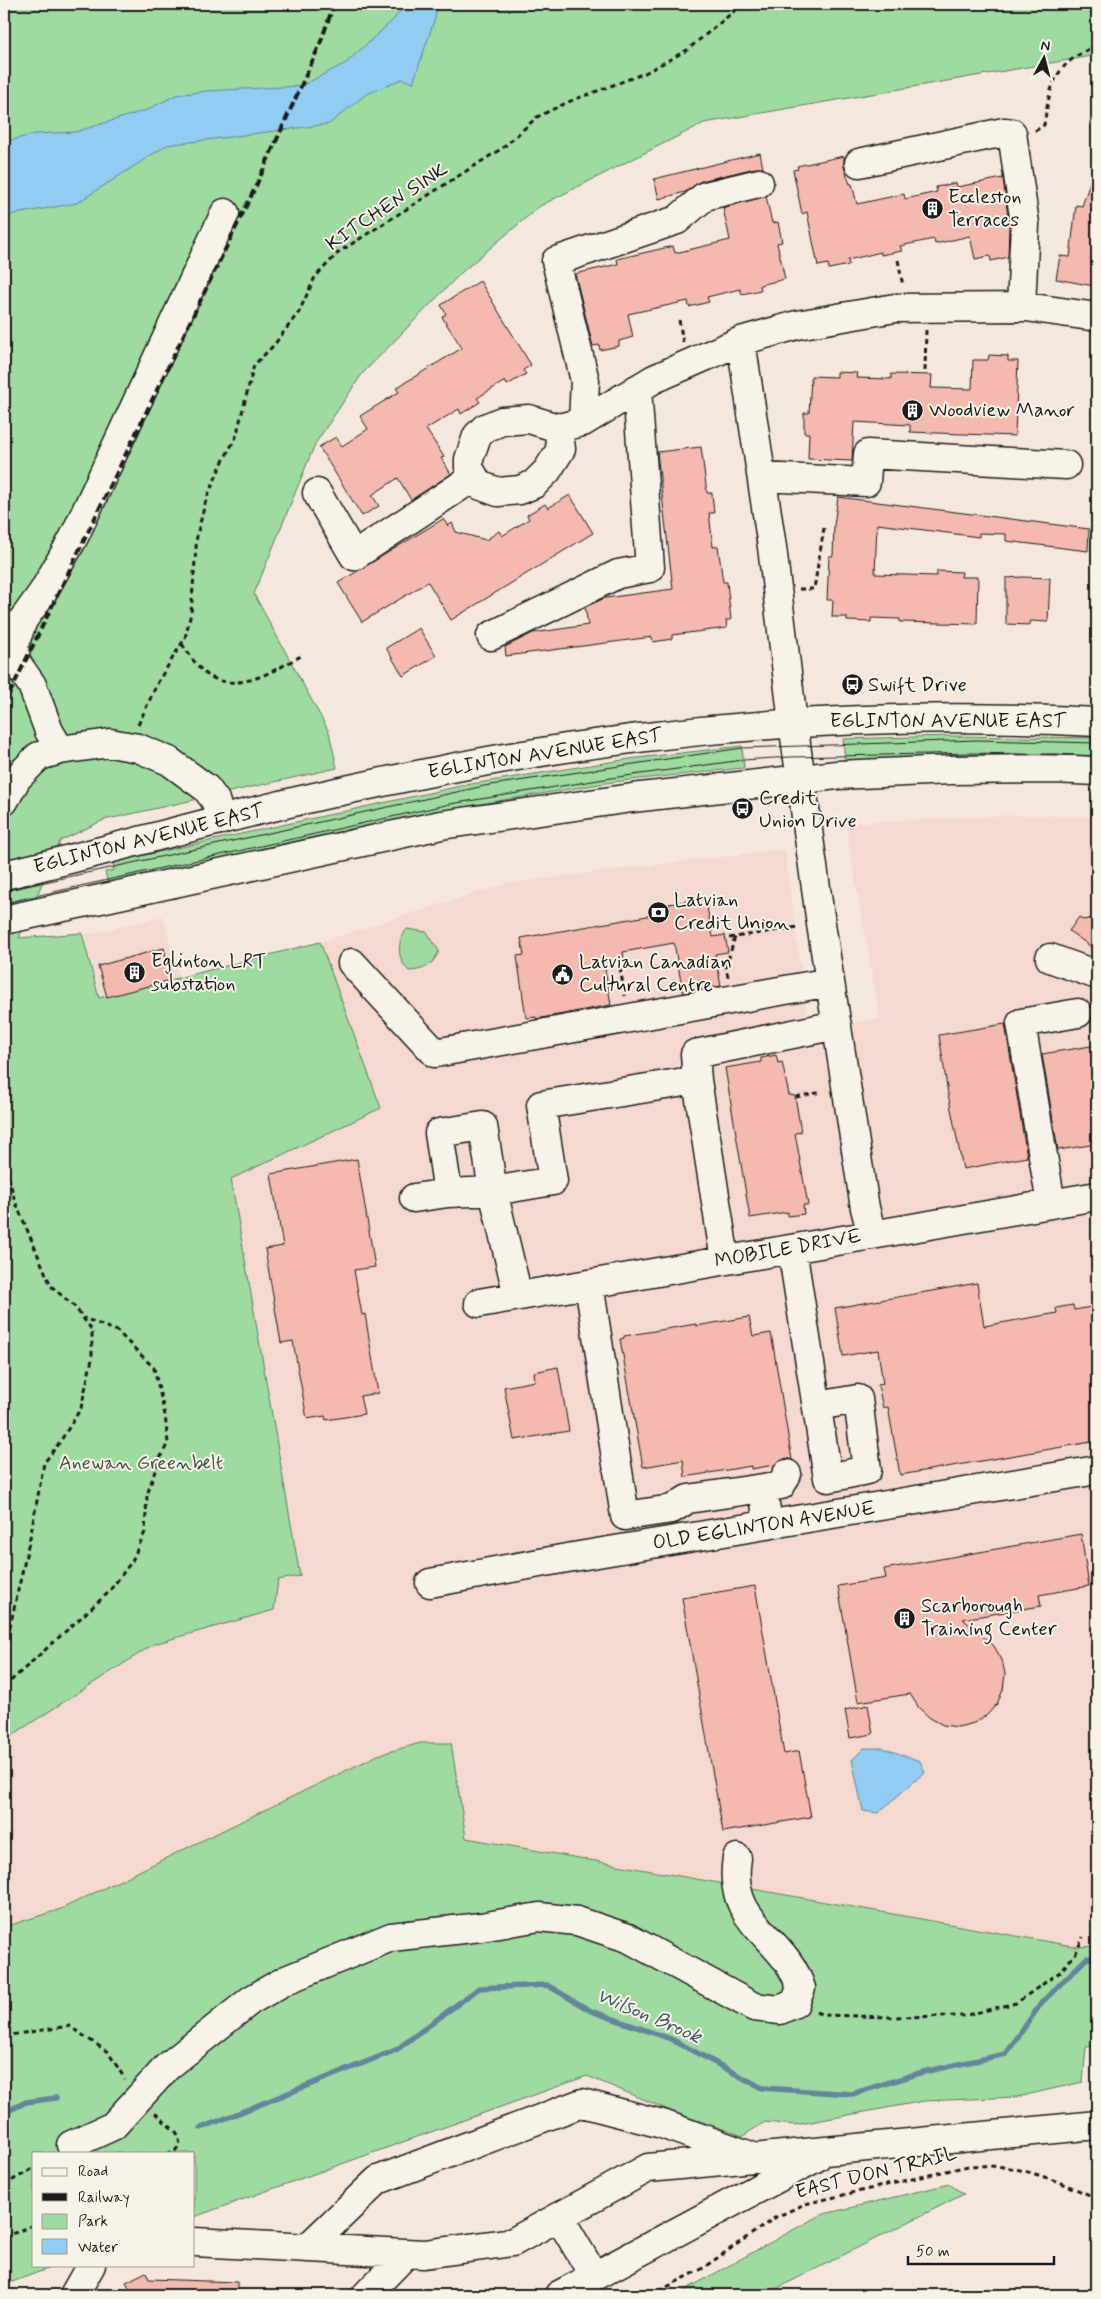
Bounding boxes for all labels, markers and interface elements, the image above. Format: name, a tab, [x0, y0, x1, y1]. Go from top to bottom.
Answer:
north arrow	[1018, 32, 1068, 82]
text: N	[1040, 37, 1051, 56]
street label: KITCHEN SINK	[321, 156, 454, 258]
place label: Eccleston Terraces	[948, 184, 1022, 234]
building icon: Eccleston Terraces	[920, 196, 944, 220]
place label: Woodview Manor	[929, 397, 1075, 424]
building icon: Woodview Manor	[901, 398, 925, 422]
place label: Swift Drive	[868, 672, 967, 699]
bus stop icon: Swift Drive	[840, 673, 864, 697]
street label: EGLINTON AVENUE EAST	[830, 708, 1068, 735]
street label: EGLINTON AVENUE EAST	[426, 722, 665, 786]
place label: Credit Union Drive	[759, 785, 857, 835]
street label: EGLINTON AVENUE EAST	[31, 797, 268, 881]
bus stop icon: Credit Union Drive	[731, 797, 755, 821]
place label: Latvian Credit Union	[674, 887, 789, 937]
bank icon: Latvian Credit Union	[646, 900, 670, 924]
place label: Eglinton LRT substation	[151, 948, 266, 998]
place label: Latvian Canadian Cultural Centre	[579, 949, 732, 999]
building icon: Eglinton LRT substation	[123, 961, 147, 985]
public building icon: Latvian Canadian Cultural Centre	[551, 962, 575, 986]
street label: MOBILE DRIVE	[712, 1223, 864, 1275]
park label: Anewan Greenbelt	[59, 1450, 223, 1477]
street label: OLD EGLINTON AVENUE	[651, 1495, 877, 1557]
place label: Scarborough Training Center	[921, 1593, 1058, 1645]
building icon: Scarborough Training Center	[893, 1606, 917, 1630]
water label: Wilson Brook	[592, 1981, 707, 2051]
street label: EAST DON TRAIL	[793, 2140, 960, 2206]
legend	[32, 2152, 195, 2266]
text: Road	[78, 2162, 108, 2182]
text: Railway	[78, 2188, 130, 2208]
text: Park	[78, 2212, 108, 2232]
scale bar	[908, 2234, 1055, 2266]
text: Water	[78, 2238, 118, 2258]
text: 50 m	[916, 2242, 950, 2262]

